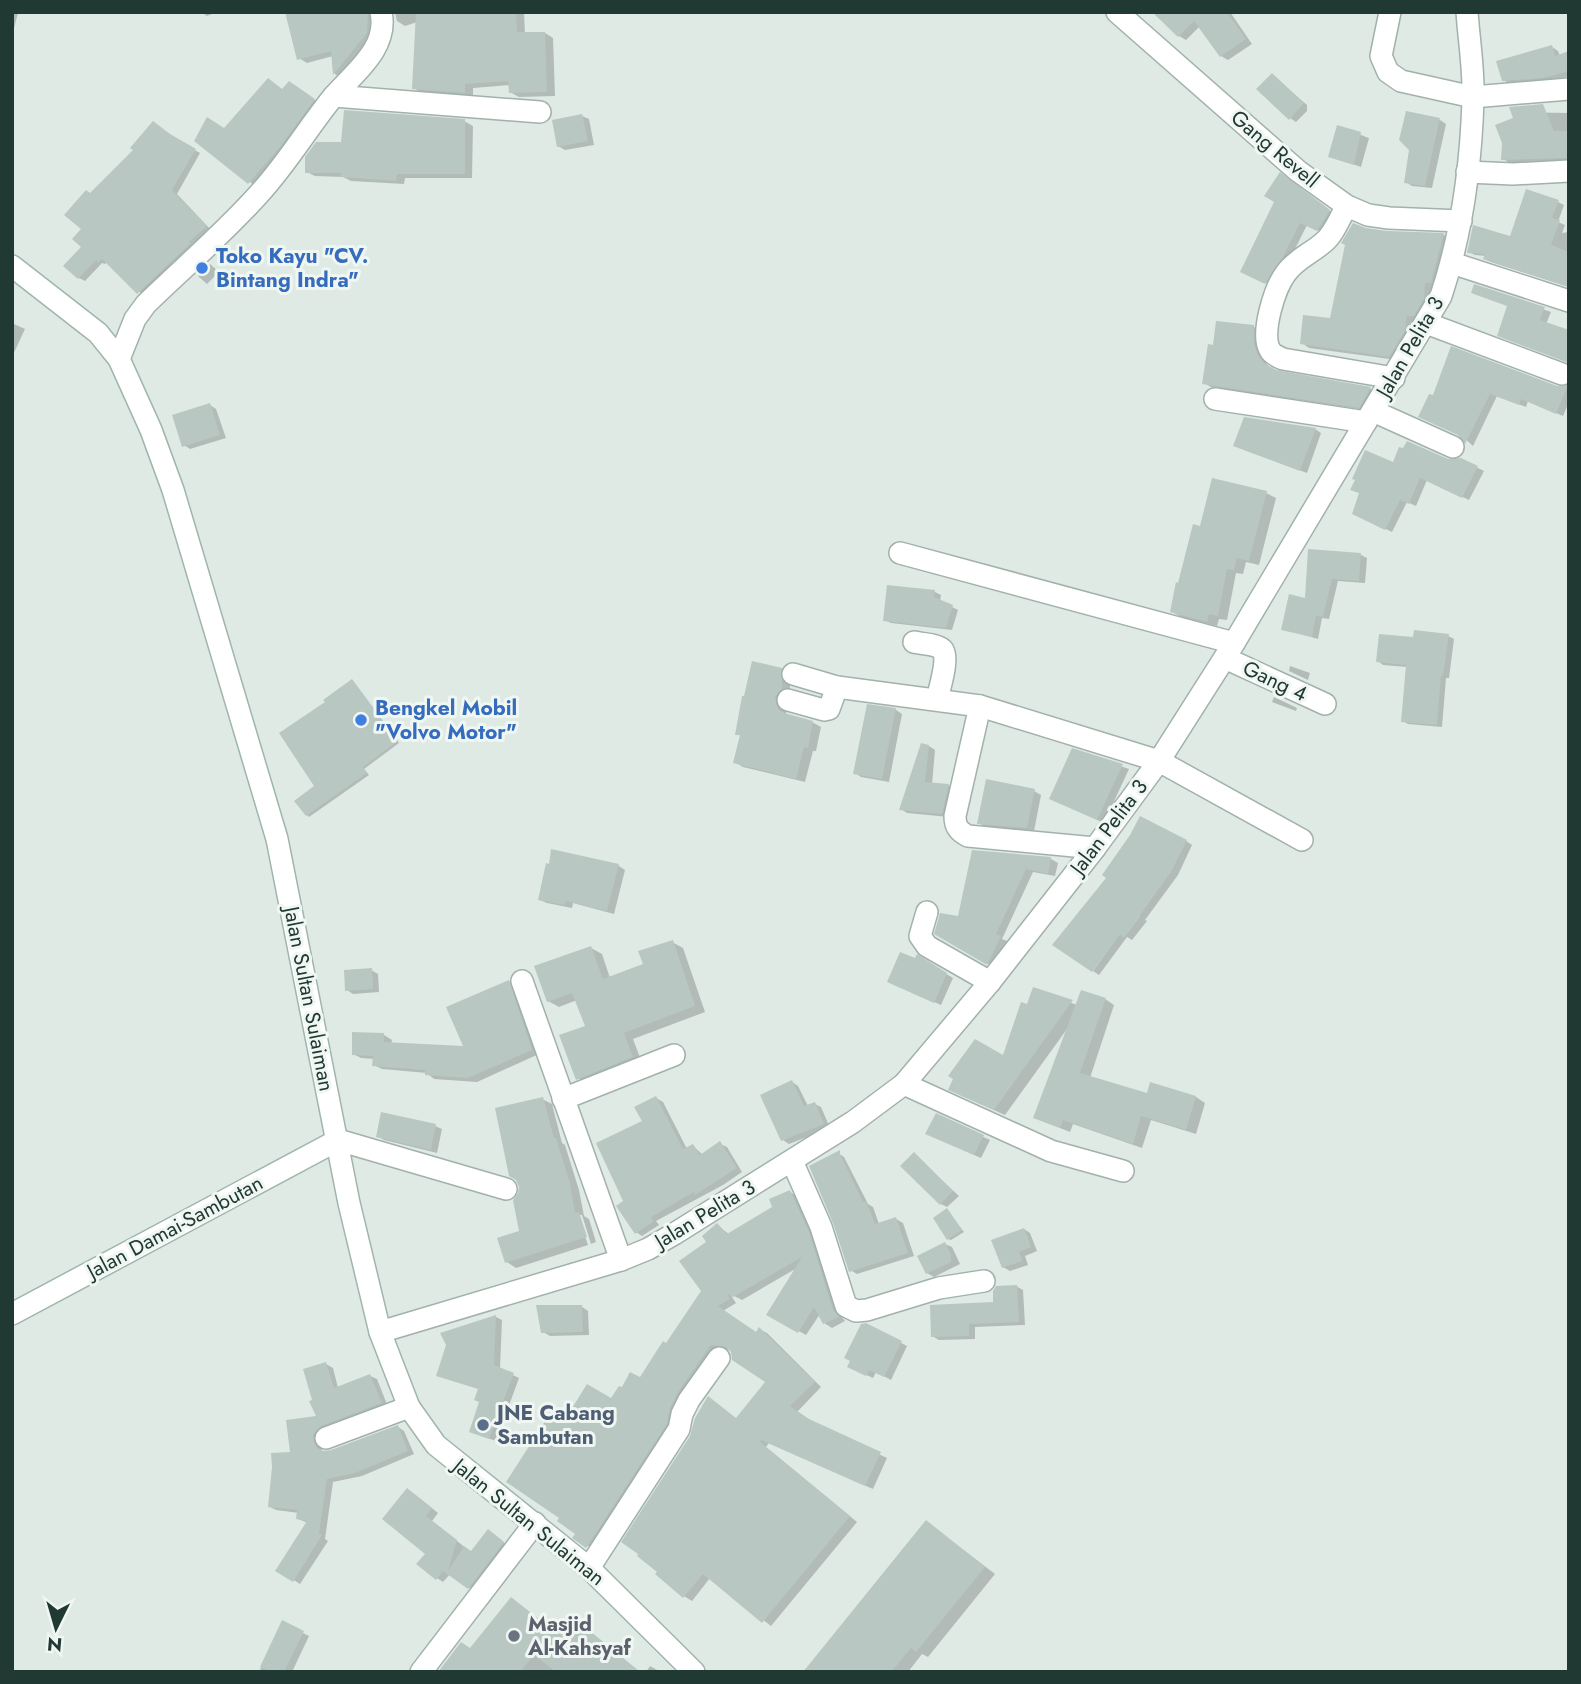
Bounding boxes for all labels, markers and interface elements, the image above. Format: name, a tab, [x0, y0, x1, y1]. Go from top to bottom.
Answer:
street label: Gang Revell	[1224, 103, 1326, 195]
place label: Toko Kayu "CV. Bintang Indra"	[216, 241, 369, 295]
marker: Toko Kayu "CV. Bintang Indra"	[194, 260, 210, 276]
street label: Jalan Pelita 3	[1367, 291, 1451, 406]
street label: Gang 4	[1238, 653, 1312, 709]
place label: Bengkel Mobil "Volvo Motor"	[375, 693, 517, 747]
marker: Bengkel Mobil "Volvo Motor"	[353, 712, 369, 728]
street label: Jalan Pelita 3	[1061, 773, 1155, 883]
street label: Jalan Sultan Sulaiman	[276, 901, 342, 1094]
street label: Jalan Damai-Sambutan	[79, 1168, 268, 1287]
street label: Jalan Pelita 3	[647, 1172, 761, 1257]
place label: JNE Cabang Sambutan	[493, 1398, 615, 1452]
marker: JNE Cabang Sambutan	[475, 1417, 491, 1433]
street label: Jalan Sultan Sulaiman	[444, 1449, 611, 1593]
north arrow	[21, 1593, 91, 1663]
place label: Masjid Al-Kahsyaf	[527, 1609, 631, 1663]
marker: Masjid Al-Kahsyaf	[506, 1628, 522, 1644]
text: N	[46, 1630, 63, 1659]

